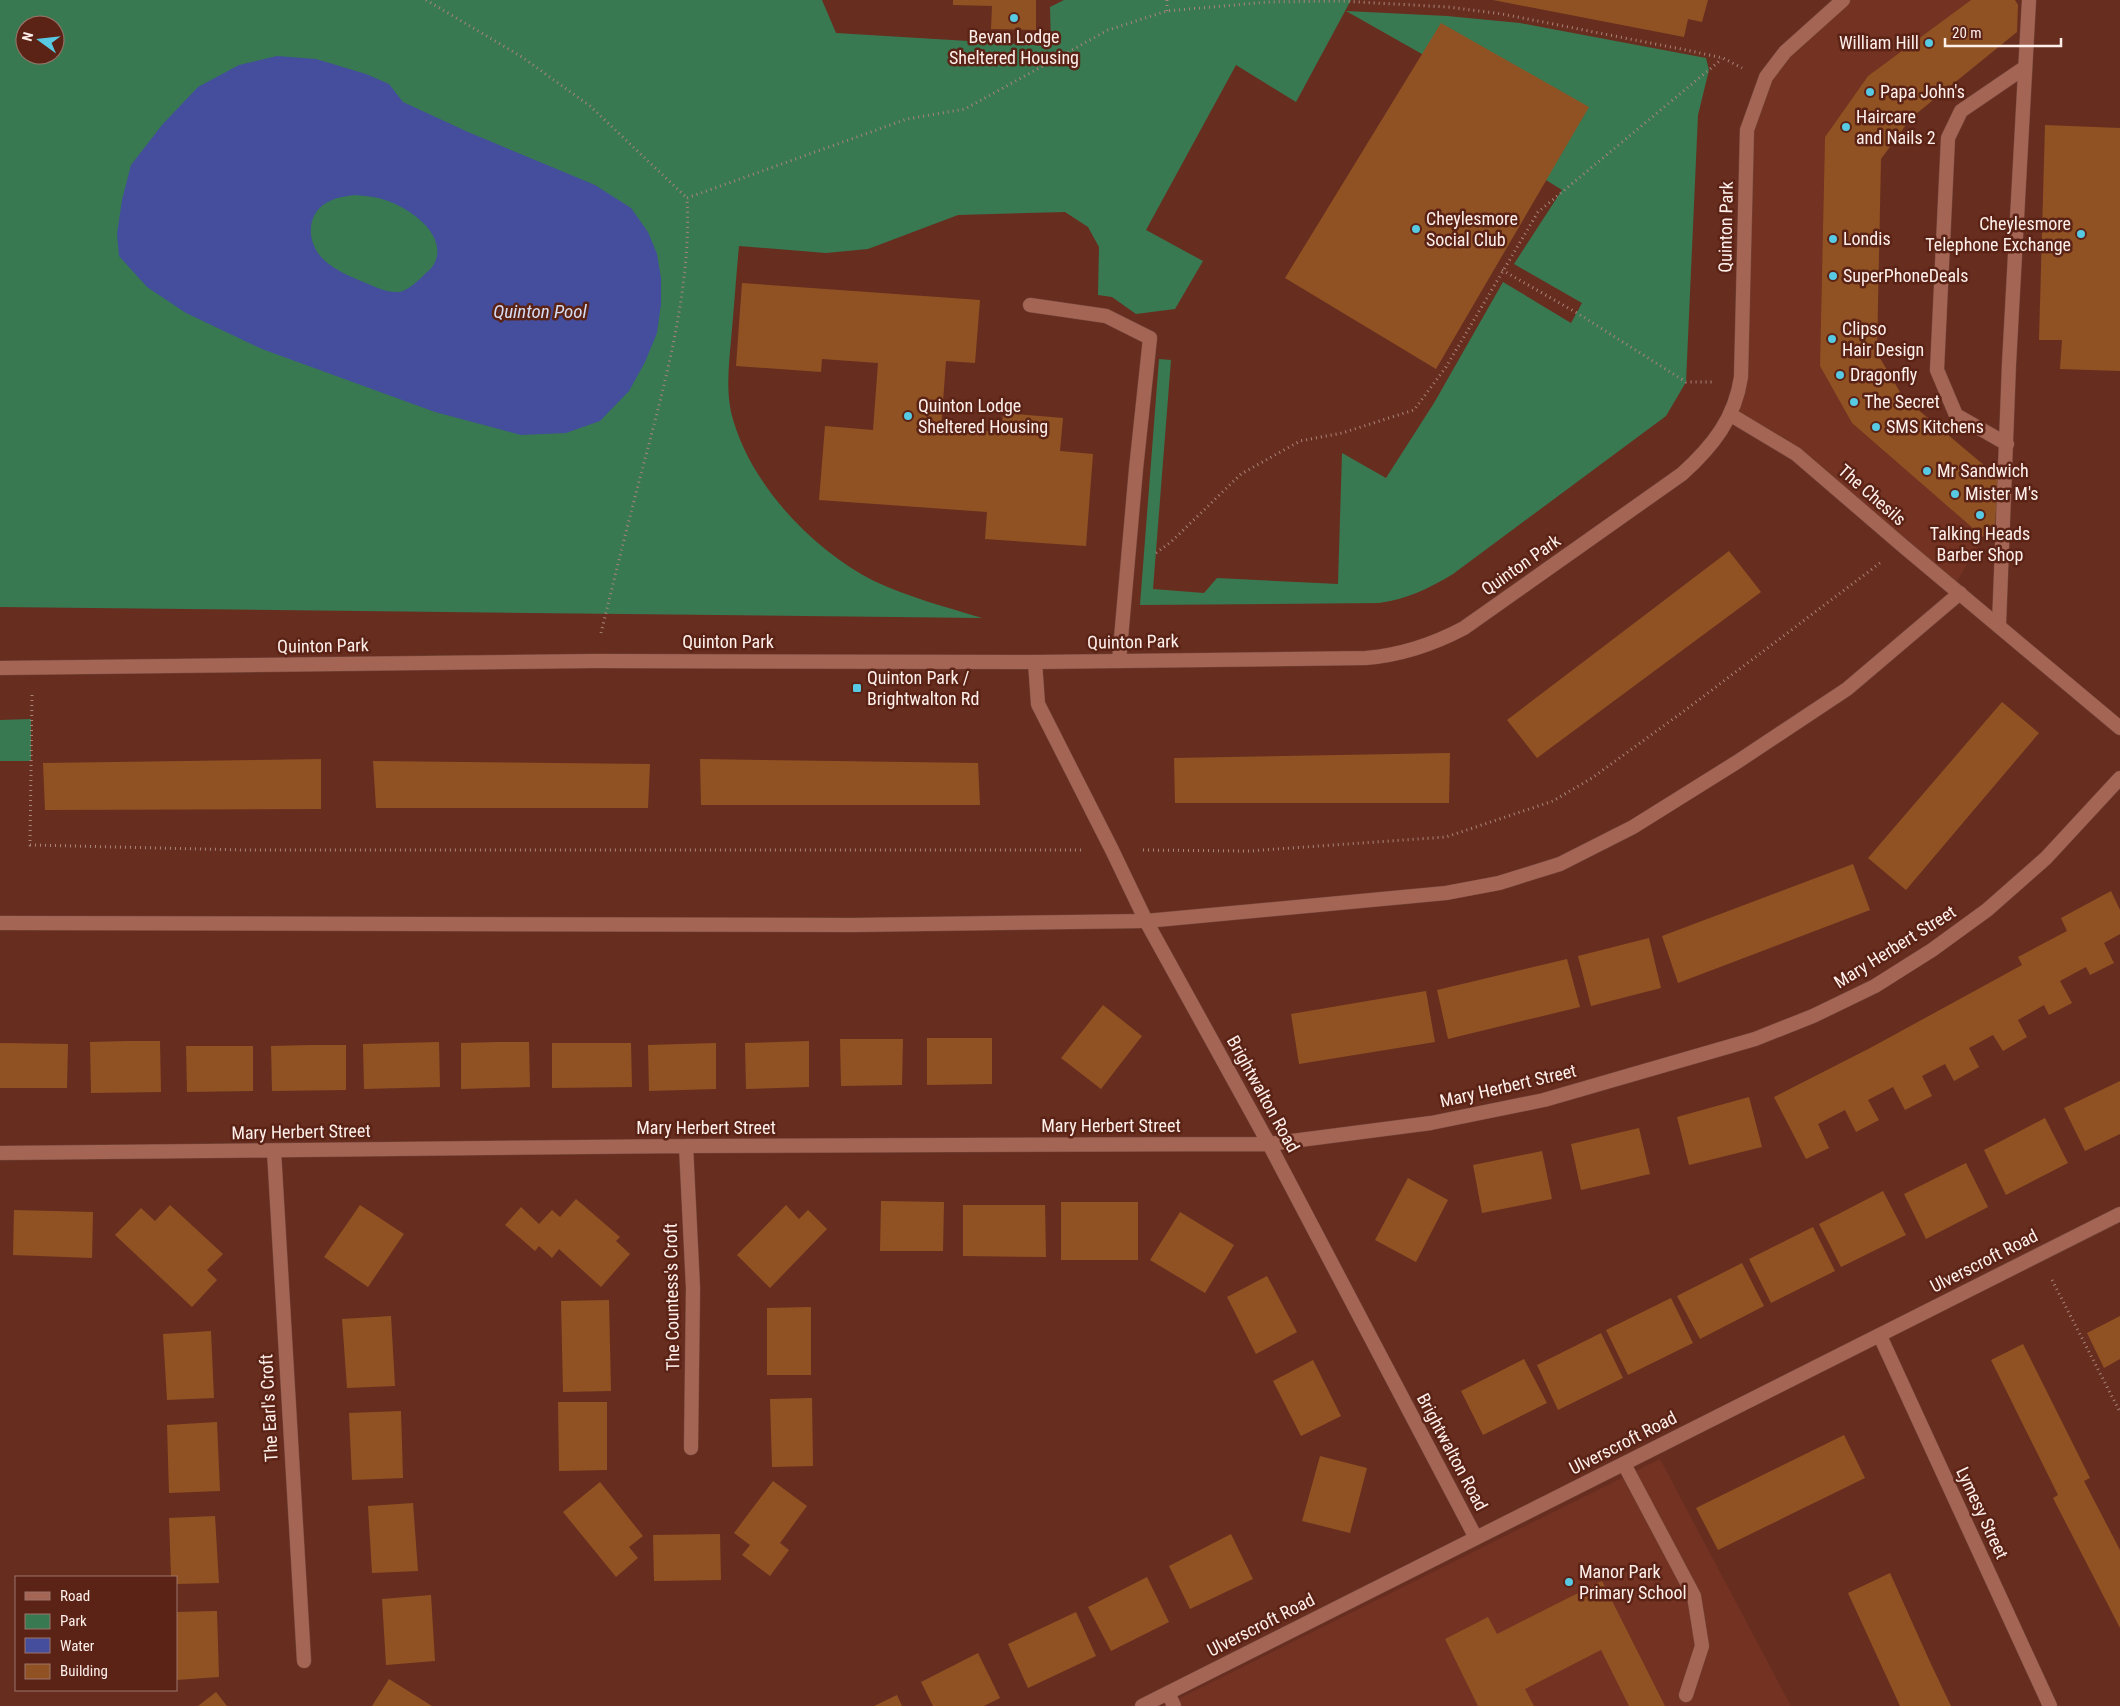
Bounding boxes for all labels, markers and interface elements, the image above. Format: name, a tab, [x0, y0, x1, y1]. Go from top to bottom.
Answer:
marker: Bevan Lodge Sheltered Housing	[1008, 12, 1020, 24]
north arrow	[15, 15, 65, 65]
scale bar	[1945, 15, 2061, 47]
text: 20 m	[1952, 24, 1982, 42]
place label: Bevan Lodge Sheltered Housing	[949, 26, 1079, 68]
text: N	[19, 30, 36, 43]
place label: William Hill	[1839, 32, 1919, 53]
marker: William Hill	[1923, 37, 1935, 49]
place label: Papa John's	[1880, 81, 1965, 102]
marker: Papa John's	[1864, 86, 1876, 98]
place label: Haircare and Nails 2	[1856, 106, 1936, 148]
marker: Haircare and Nails 2	[1840, 121, 1852, 133]
street label: Quinton Park	[1714, 181, 1737, 273]
place label: Cheylesmore Social Club	[1426, 208, 1518, 250]
place label: Cheylesmore Telephone Exchange	[1925, 213, 2071, 255]
marker: Cheylesmore Social Club	[1410, 223, 1422, 235]
place label: Londis	[1843, 228, 1891, 249]
marker: Cheylesmore Telephone Exchange	[2075, 228, 2087, 240]
marker: Londis	[1827, 233, 1839, 245]
place label: SuperPhoneDeals	[1843, 265, 1968, 286]
marker: SuperPhoneDeals	[1827, 270, 1839, 282]
water label: Quinton Pool	[493, 300, 588, 323]
place label: Clipso Hair Design	[1842, 318, 1924, 360]
marker: Clipso Hair Design	[1826, 333, 1838, 345]
place label: Dragonfly	[1850, 364, 1918, 385]
marker: Dragonfly	[1834, 369, 1846, 381]
place label: The Secret	[1864, 391, 1940, 412]
place label: Quinton Lodge Sheltered Housing	[918, 395, 1048, 437]
marker: The Secret	[1848, 396, 1860, 408]
marker: Quinton Lodge Sheltered Housing	[902, 410, 914, 422]
place label: SMS Kitchens	[1886, 416, 1984, 437]
marker: SMS Kitchens	[1870, 421, 1882, 433]
street label: The Chesils	[1834, 460, 1910, 530]
place label: Mr Sandwich	[1937, 460, 2029, 481]
marker: Mr Sandwich	[1921, 465, 1933, 477]
place label: Mister M's	[1965, 483, 2039, 504]
marker: Mister M's	[1949, 488, 1961, 500]
marker: Talking Heads Barber Shop	[1974, 509, 1986, 521]
place label: Talking Heads Barber Shop	[1930, 523, 2030, 565]
street label: Quinton Park	[1477, 530, 1564, 599]
street label: Quinton Park	[1087, 630, 1179, 653]
street label: Quinton Park	[682, 631, 774, 652]
street label: Quinton Park	[277, 634, 369, 657]
place label: Quinton Park / Brightwalton Rd	[867, 667, 979, 709]
marker: Quinton Park / Brightwalton Rd	[851, 682, 863, 694]
street label: Mary Herbert Street	[1830, 901, 1959, 992]
street label: Brightwalton Road	[1223, 1032, 1304, 1156]
street label: Mary Herbert Street	[1438, 1060, 1578, 1111]
street label: Mary Herbert Street	[1041, 1115, 1181, 1136]
street label: Mary Herbert Street	[636, 1117, 776, 1138]
street label: Mary Herbert Street	[231, 1120, 371, 1143]
street label: The Countess's Croft	[660, 1223, 683, 1371]
street label: Ulverscroft Road	[1926, 1224, 2041, 1297]
street label: The Earl's Croft	[255, 1353, 282, 1463]
street label: Brightwalton Road	[1413, 1389, 1492, 1514]
street label: Ulverscroft Road	[1565, 1406, 1680, 1479]
street label: Lymesy Street	[1952, 1464, 2013, 1562]
place label: Manor Park Primary School	[1579, 1561, 1687, 1603]
legend	[15, 1576, 178, 1691]
marker: Manor Park Primary School	[1563, 1576, 1575, 1588]
text: Road	[60, 1587, 90, 1605]
street label: Ulverscroft Road	[1203, 1588, 1318, 1661]
text: Park	[60, 1612, 87, 1630]
text: Water	[60, 1637, 95, 1655]
text: Building	[60, 1662, 108, 1680]

